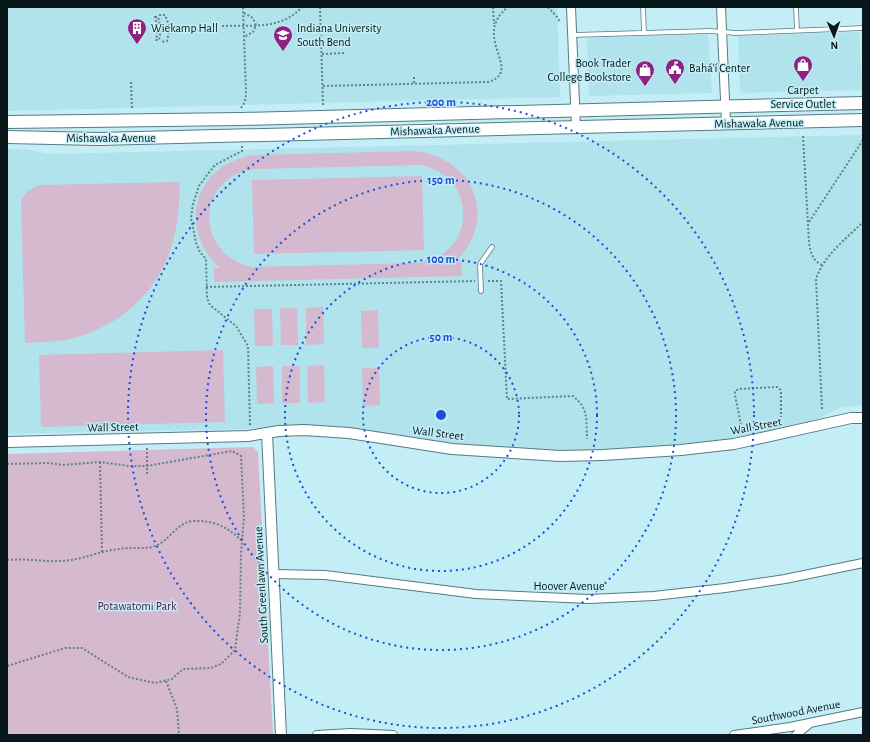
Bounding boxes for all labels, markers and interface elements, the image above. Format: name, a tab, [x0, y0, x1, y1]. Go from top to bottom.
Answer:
north arrow	[814, 16, 854, 56]
building icon: Wiekamp Hall	[126, 17, 148, 45]
place label: Wiekamp Hall	[151, 22, 218, 34]
place label: Indiana University South Bend	[297, 22, 382, 48]
school or university icon: Indiana University South Bend	[272, 24, 294, 52]
text: N	[830, 40, 838, 51]
shop icon: Carpet Service Outlet	[792, 54, 814, 82]
place label: Book Trader College Bookstore	[548, 57, 631, 83]
public building icon: Bahá'í Center	[664, 57, 686, 85]
shop icon: Book Trader College Bookstore	[634, 59, 656, 87]
place label: Bahá'í Center	[689, 62, 750, 74]
place label: Carpet Service Outlet	[771, 84, 836, 110]
text: 200 m	[426, 96, 456, 108]
street label: Mishawaka Avenue	[714, 116, 804, 130]
street label: Mishawaka Avenue	[390, 122, 480, 138]
street label: Mishawaka Avenue	[66, 132, 156, 144]
text: 150 m	[427, 174, 455, 186]
text: 100 m	[427, 253, 455, 265]
text: 50 m	[430, 331, 453, 343]
centre of rings	[434, 408, 448, 422]
street label: Wall Street	[729, 415, 783, 437]
street label: Wall Street	[87, 421, 139, 433]
street label: Wall Street	[412, 424, 465, 442]
street label: South Greenlawn Avenue	[252, 526, 270, 644]
street label: Hoover Avenue	[534, 580, 604, 592]
park label: Potawatomi Park	[98, 600, 177, 612]
street label: Southwood Avenue	[751, 698, 841, 726]

